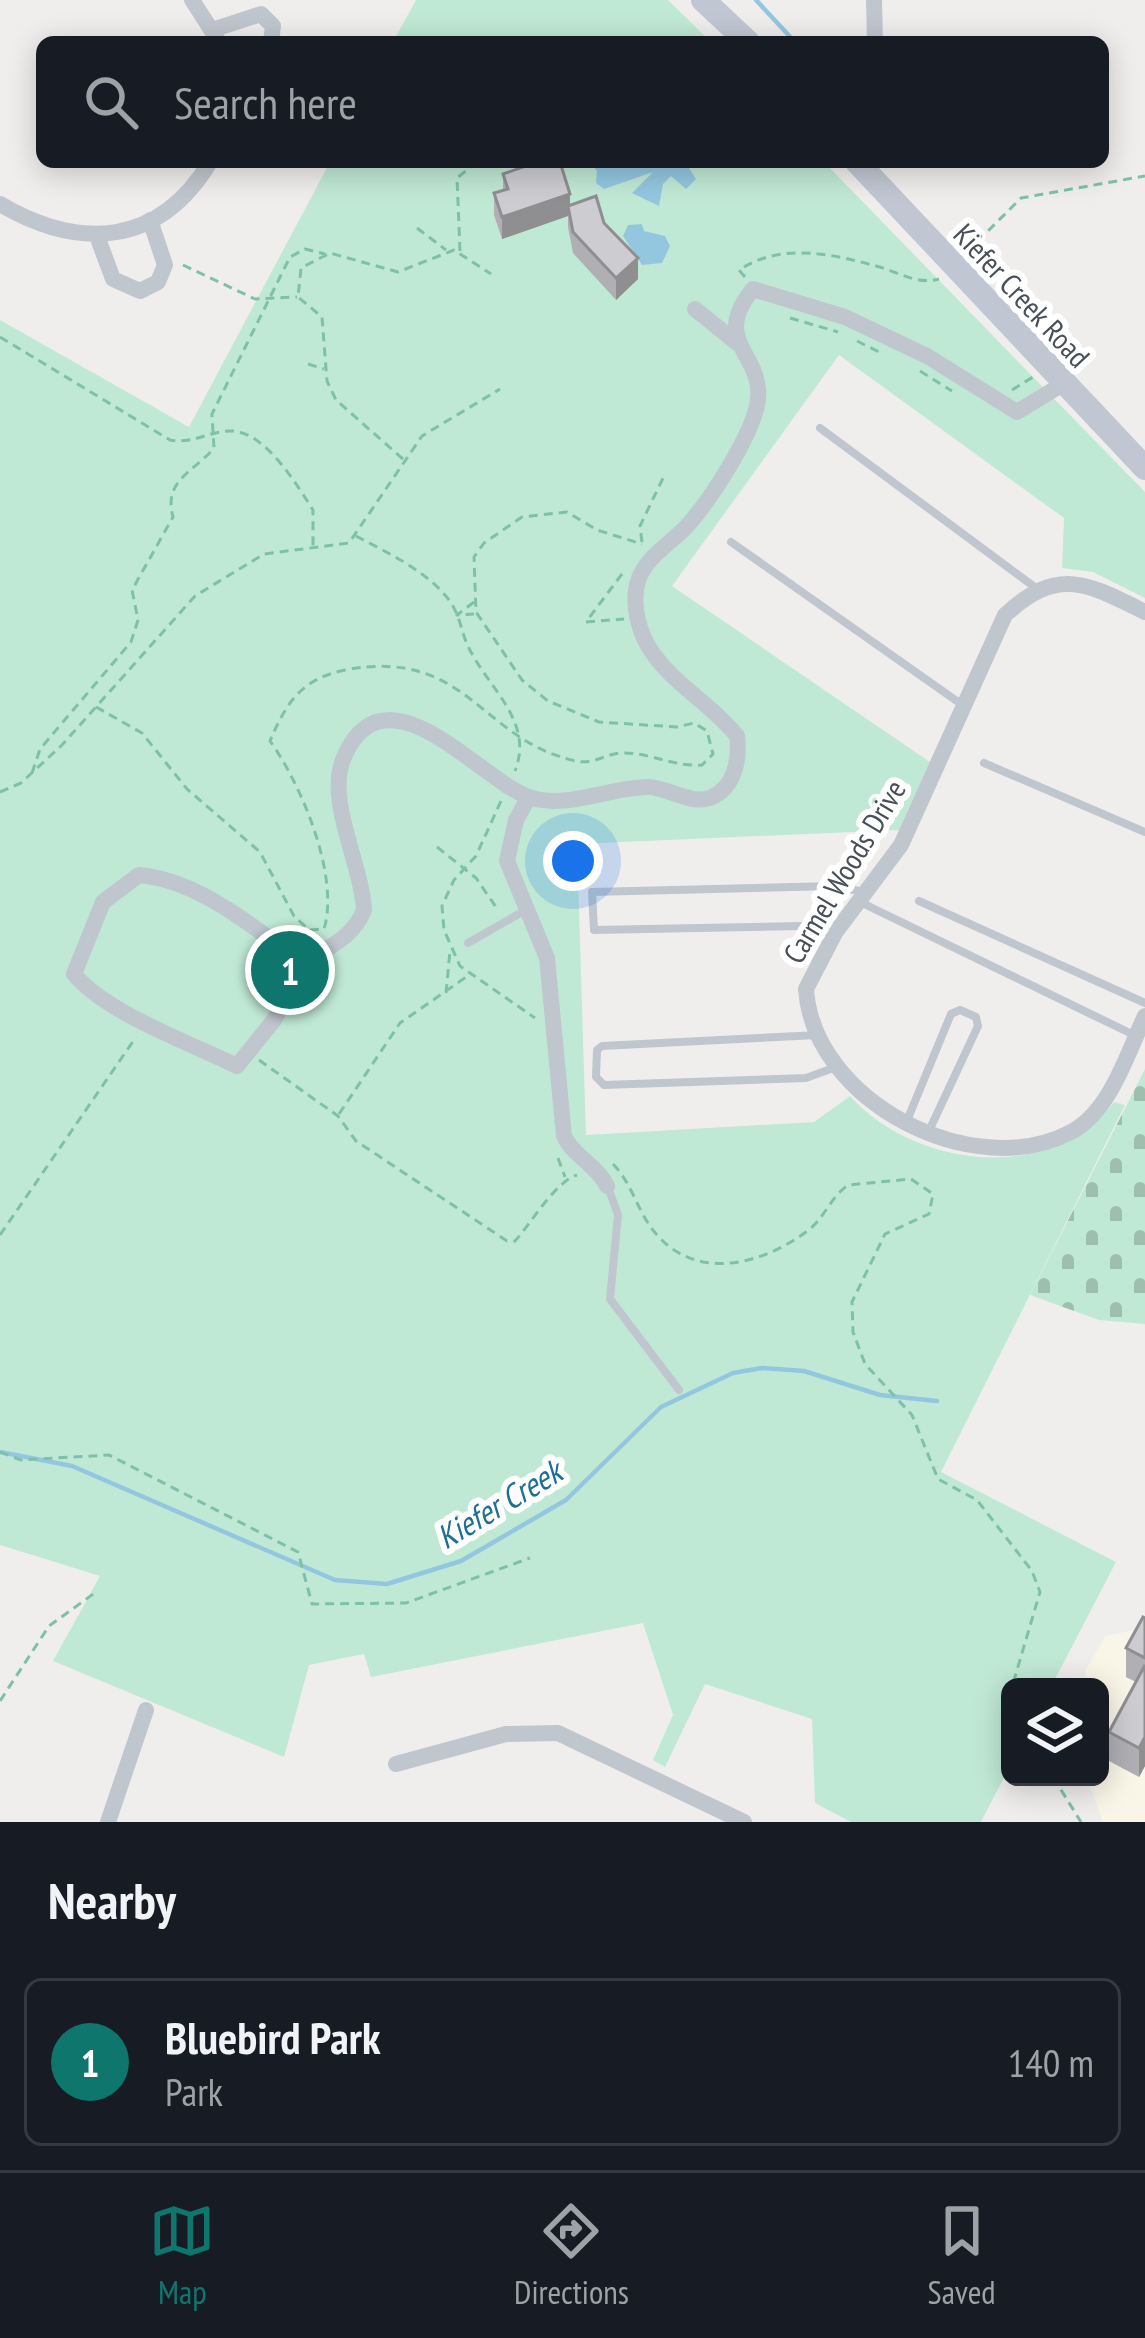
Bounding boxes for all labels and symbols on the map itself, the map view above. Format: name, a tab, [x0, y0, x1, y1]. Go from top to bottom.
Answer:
street label: Kiefer Creek Road	[946, 215, 1099, 375]
street label: Carmel Woods Drive	[774, 772, 914, 970]
your location	[543, 831, 603, 891]
pin: 1	[251, 925, 329, 1015]
water label: Kiefer Creek	[428, 1447, 573, 1558]

